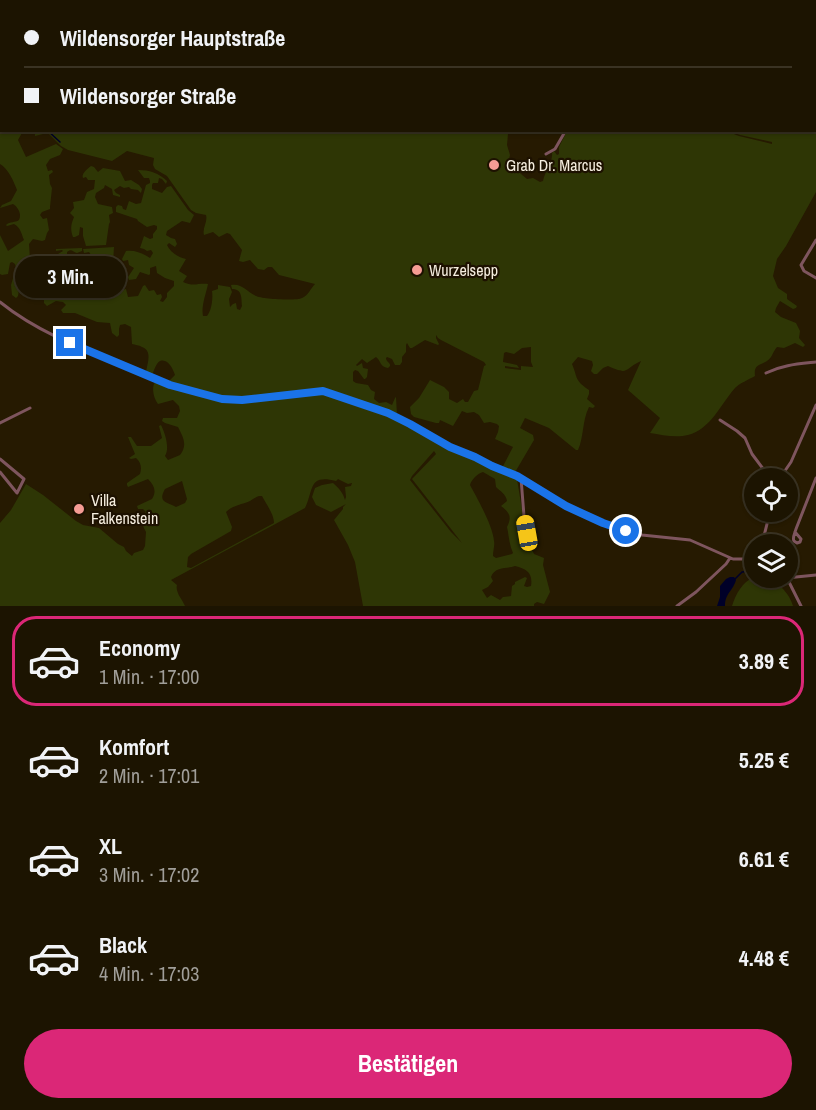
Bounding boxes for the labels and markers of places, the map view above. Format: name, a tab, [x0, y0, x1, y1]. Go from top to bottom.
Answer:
place label: Grab Dr. Marcus	[506, 154, 602, 176]
marker: Grab Dr. Marcus	[487, 158, 501, 172]
place label: Wurzelsepp	[429, 259, 498, 281]
marker: Wurzelsepp	[410, 263, 424, 277]
place label: Villa Falkenstein	[91, 489, 158, 529]
marker: Villa Falkenstein	[72, 502, 86, 516]

